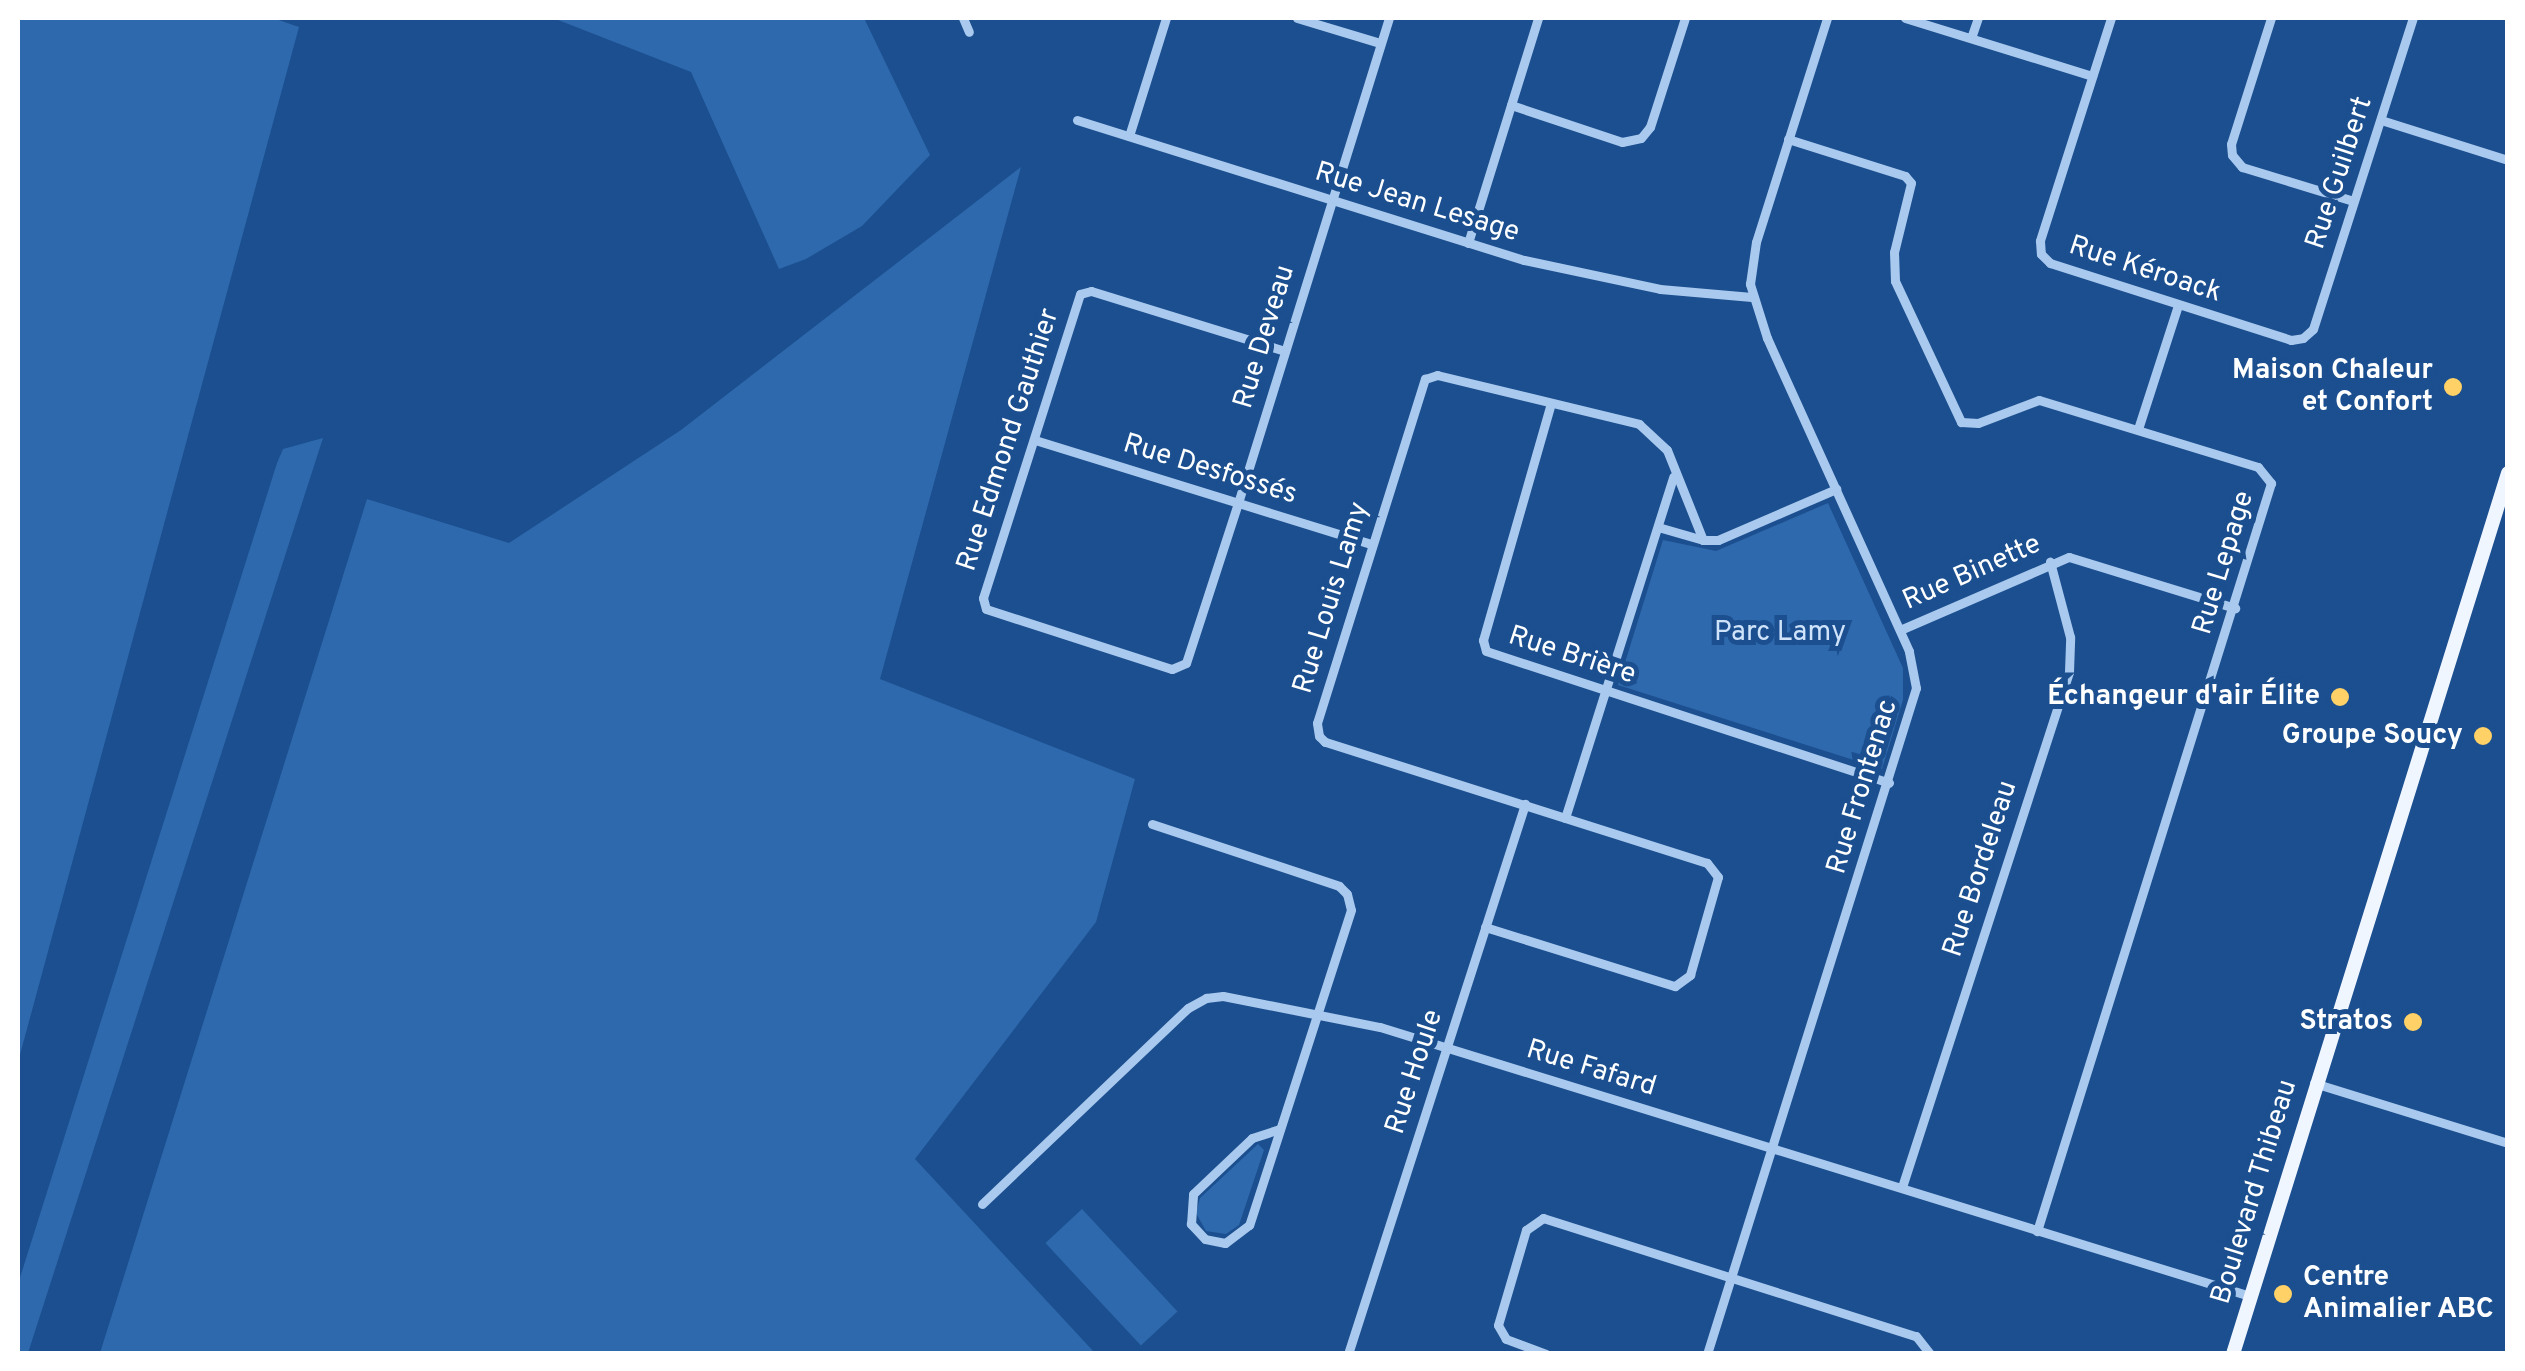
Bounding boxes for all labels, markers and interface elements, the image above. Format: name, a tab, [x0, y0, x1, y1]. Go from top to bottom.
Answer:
street label: Rue Guilbert	[2300, 93, 2380, 253]
street label: Rue Jean Lesage	[1311, 156, 1523, 250]
street label: Rue Kéroack	[2064, 230, 2226, 310]
street label: Rue Deveau	[1227, 261, 1303, 413]
street label: Rue Edmond Gauthier	[951, 305, 1067, 575]
place label: Maison Chaleur et Confort	[2232, 354, 2433, 420]
marker: Maison Chaleur et Confort	[2442, 376, 2464, 398]
street label: Rue Desfossés	[1119, 428, 1301, 512]
street label: Rue Lepage	[2186, 487, 2262, 639]
street label: Rue Louis Lamy	[1287, 498, 1377, 698]
street label: Rue Binette	[1898, 528, 2046, 618]
park label: Parc Lamy	[1714, 616, 1846, 650]
street label: Rue Brière	[1504, 620, 1640, 692]
place label: Échangeur d'air Élite	[2047, 680, 2320, 714]
marker: Échangeur d'air Élite	[2329, 686, 2351, 708]
street label: Rue Frontenac	[1821, 696, 1905, 878]
place label: Groupe Soucy	[2282, 719, 2463, 753]
marker: Groupe Soucy	[2472, 725, 2494, 747]
street label: Rue Bordeleau	[1937, 777, 2025, 961]
place label: Stratos	[2299, 1005, 2393, 1039]
street label: Rue Houle	[1379, 1006, 1451, 1138]
marker: Stratos	[2402, 1011, 2424, 1033]
street label: Rue Fafard	[1522, 1033, 1660, 1105]
street label: Boulevard Thibeau	[2205, 1075, 2305, 1309]
place label: Centre Animalier ABC	[2303, 1261, 2495, 1327]
marker: Centre Animalier ABC	[2272, 1283, 2294, 1305]

